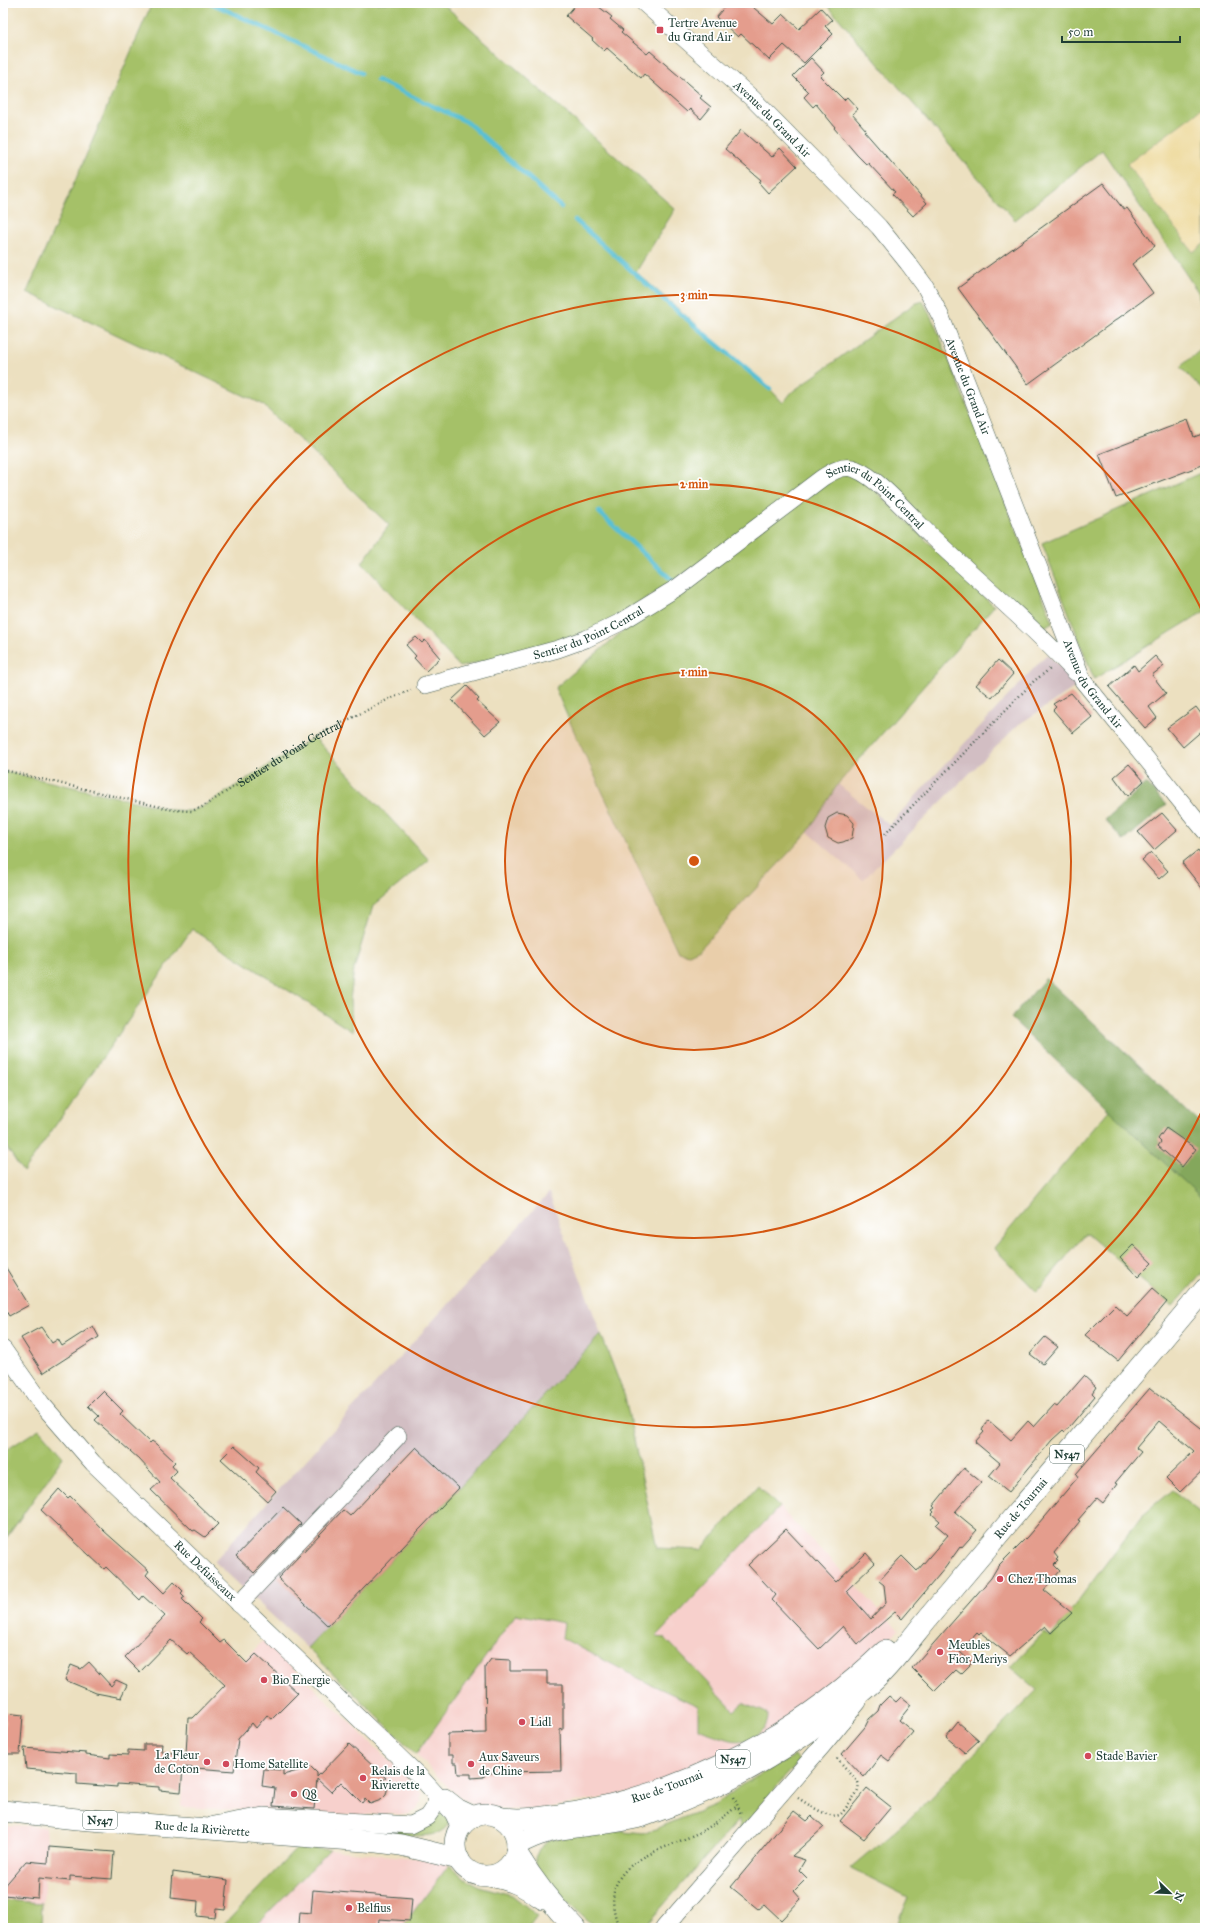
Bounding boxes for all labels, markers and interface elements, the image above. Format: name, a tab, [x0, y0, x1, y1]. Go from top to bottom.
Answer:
place label: Tertre Avenue du Grand Air	[668, 16, 737, 44]
scale bar	[1062, 18, 1180, 44]
marker: Tertre Avenue du Grand Air	[655, 25, 665, 35]
text: 50 m	[1068, 25, 1093, 39]
street label: Avenue du Grand Air	[730, 77, 814, 161]
text: 3 min	[680, 288, 708, 303]
street label: Avenue du Grand Air	[942, 335, 993, 437]
street label: Sentier du Point Central	[823, 460, 928, 532]
text: 2 min	[680, 477, 709, 491]
street label: Sentier du Point Central	[532, 603, 647, 662]
street label: Avenue du Grand Air	[1060, 637, 1126, 732]
text: 1 min	[680, 665, 708, 679]
street label: Sentier du Point Central	[235, 717, 345, 790]
centre of rings	[687, 854, 701, 868]
road number: N547	[1050, 1445, 1084, 1463]
street label: Rue de Tournai	[991, 1475, 1051, 1542]
street label: Rue Defuisseaux	[171, 1538, 240, 1604]
place label: Chez Thomas	[1008, 1572, 1076, 1586]
marker: Chez Thomas	[995, 1574, 1005, 1584]
place label: Meubles Fior Meriys	[948, 1638, 1007, 1666]
marker: Meubles Fior Meriys	[935, 1647, 945, 1657]
place label: Bio Energie	[272, 1673, 330, 1688]
marker: Bio Energie	[259, 1675, 269, 1685]
place label: Lidl	[530, 1715, 552, 1729]
marker: Lidl	[517, 1717, 527, 1727]
place label: La Fleur de Coton	[154, 1748, 200, 1776]
place label: Stade Bavier	[1096, 1749, 1158, 1763]
place label: Aux Saveurs de Chine	[478, 1750, 539, 1778]
road number: N547	[716, 1750, 750, 1768]
marker: Stade Bavier	[1083, 1751, 1093, 1761]
marker: La Fleur de Coton	[202, 1757, 212, 1767]
place label: Home Satellite	[234, 1757, 308, 1771]
marker: Home Satellite	[221, 1759, 231, 1769]
marker: Aux Saveurs de Chine	[466, 1759, 476, 1769]
place label: Relais de la Rivierette	[371, 1764, 426, 1792]
street label: Rue de Tournai	[629, 1767, 705, 1806]
marker: Relais de la Rivierette	[358, 1773, 368, 1783]
place label: Q8	[302, 1787, 319, 1801]
marker: Q8	[289, 1789, 299, 1799]
road number: N547	[83, 1811, 117, 1829]
street label: Rue de la Rivièrette	[154, 1818, 250, 1839]
north arrow	[1150, 1873, 1190, 1913]
text: N	[1171, 1890, 1187, 1904]
place label: Belfius	[357, 1901, 391, 1915]
marker: Belfius	[344, 1903, 354, 1913]

